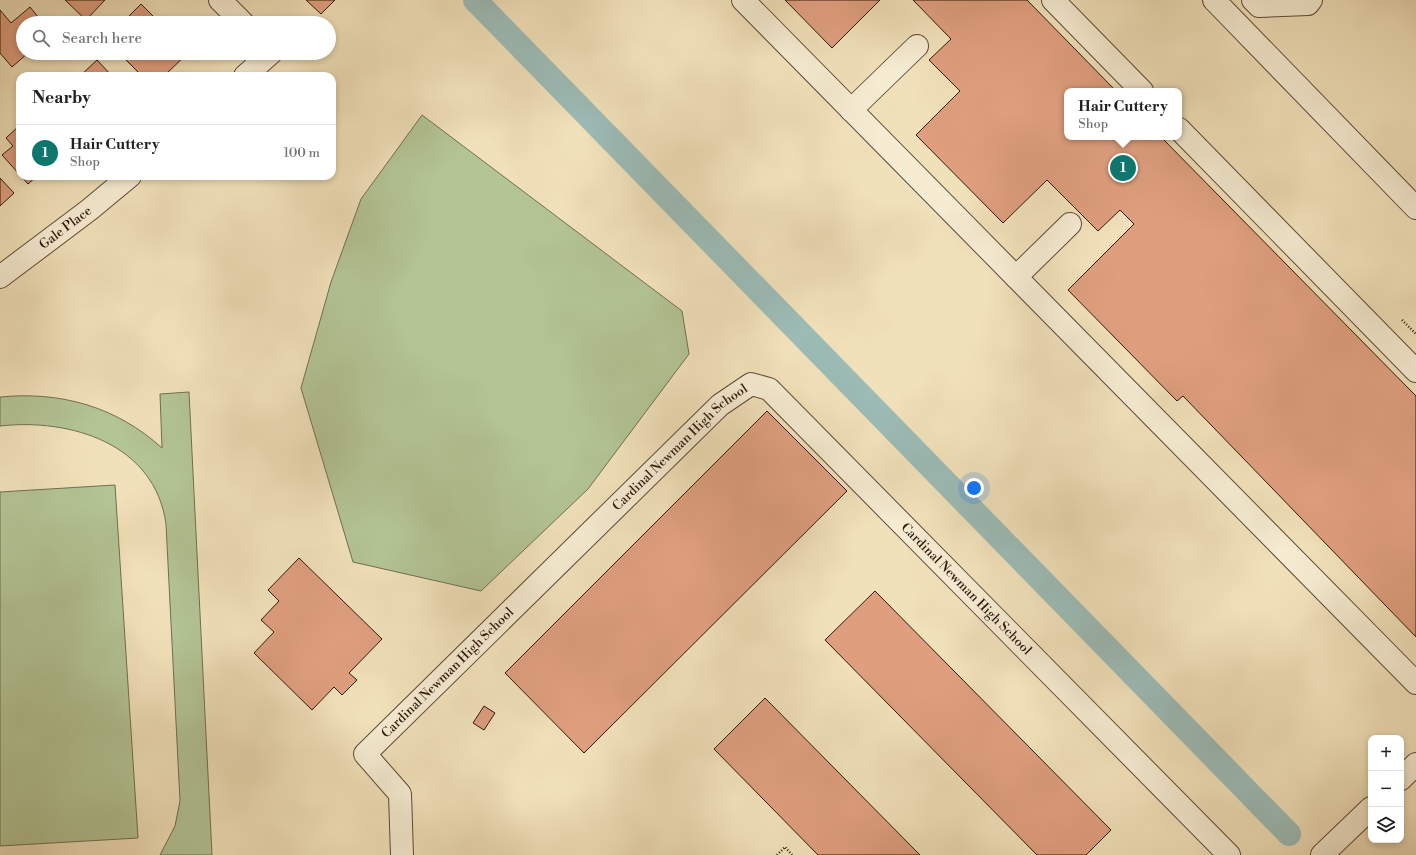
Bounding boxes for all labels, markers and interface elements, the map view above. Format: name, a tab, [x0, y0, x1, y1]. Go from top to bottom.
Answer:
search box	[16, 16, 336, 60]
icon: search	[30, 27, 52, 49]
text: Search here	[62, 29, 142, 48]
text: Nearby	[32, 87, 91, 109]
popup	[1064, 88, 1182, 140]
text: Hair Cuttery	[1078, 97, 1168, 116]
text: Shop	[1078, 116, 1108, 132]
text: Hair Cuttery	[70, 135, 159, 154]
text: 1	[42, 145, 48, 161]
text: 100 m	[284, 145, 320, 161]
pin: 1	[1110, 153, 1136, 183]
text: Shop	[70, 154, 100, 170]
street label: Gale Place	[36, 202, 95, 253]
street label: Cardinal Newman High School	[609, 381, 751, 514]
your location	[964, 478, 984, 498]
street label: Cardinal Newman High School	[898, 520, 1035, 658]
street label: Cardinal Newman High School	[378, 604, 517, 741]
map controls	[1368, 735, 1404, 843]
button: +	[1368, 735, 1404, 771]
button: −	[1368, 771, 1404, 807]
button: layers	[1368, 807, 1404, 843]

